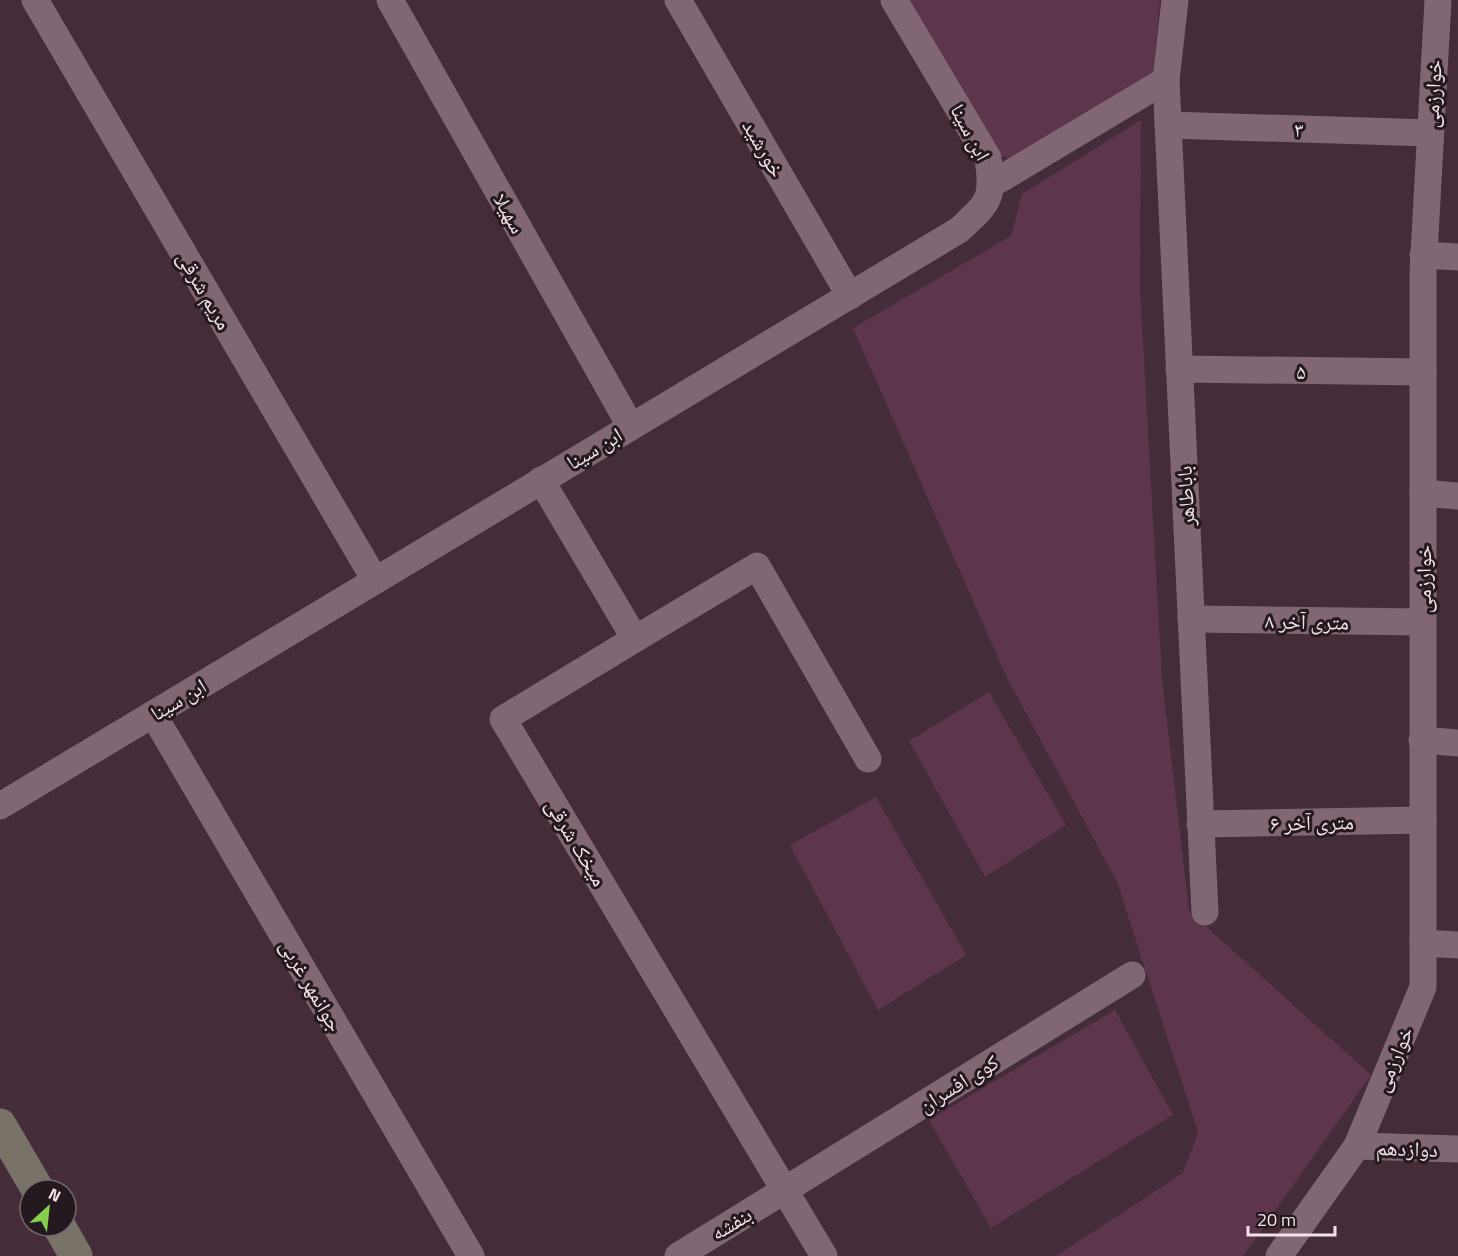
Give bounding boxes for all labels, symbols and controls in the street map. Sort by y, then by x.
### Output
street label: خوارزمی [1414,59,1450,129]
street label: ابن سینا [943,98,999,166]
street label: خورشید [734,113,794,183]
street label: ۳ [1294,113,1304,145]
street label: سهیلا [486,187,534,239]
street label: مریم شرقی [170,245,240,335]
street label: ۵ [1296,355,1306,387]
street label: ابن سینا [560,419,628,477]
street label: باباطاهر [1167,465,1203,528]
street label: خوارزمی [1407,545,1439,613]
street label: ۸ متری آخر [1265,604,1349,638]
street label: ابن سینا [144,670,212,728]
street label: میخک شرقی [538,792,616,892]
street label: ۶ متری آخر [1270,805,1354,839]
street label: جوانمهر غربی [272,932,352,1038]
street label: خوارزمی [1365,1021,1421,1097]
street label: کوی افسران [911,1046,1005,1120]
street label: دوازدهم [1375,1131,1439,1165]
north arrow [18,1178,78,1238]
text: N [44,1181,65,1208]
street label: بنفشه [704,1198,758,1248]
scale bar [1248,1199,1335,1237]
text: 20 m [1257,1206,1296,1233]

